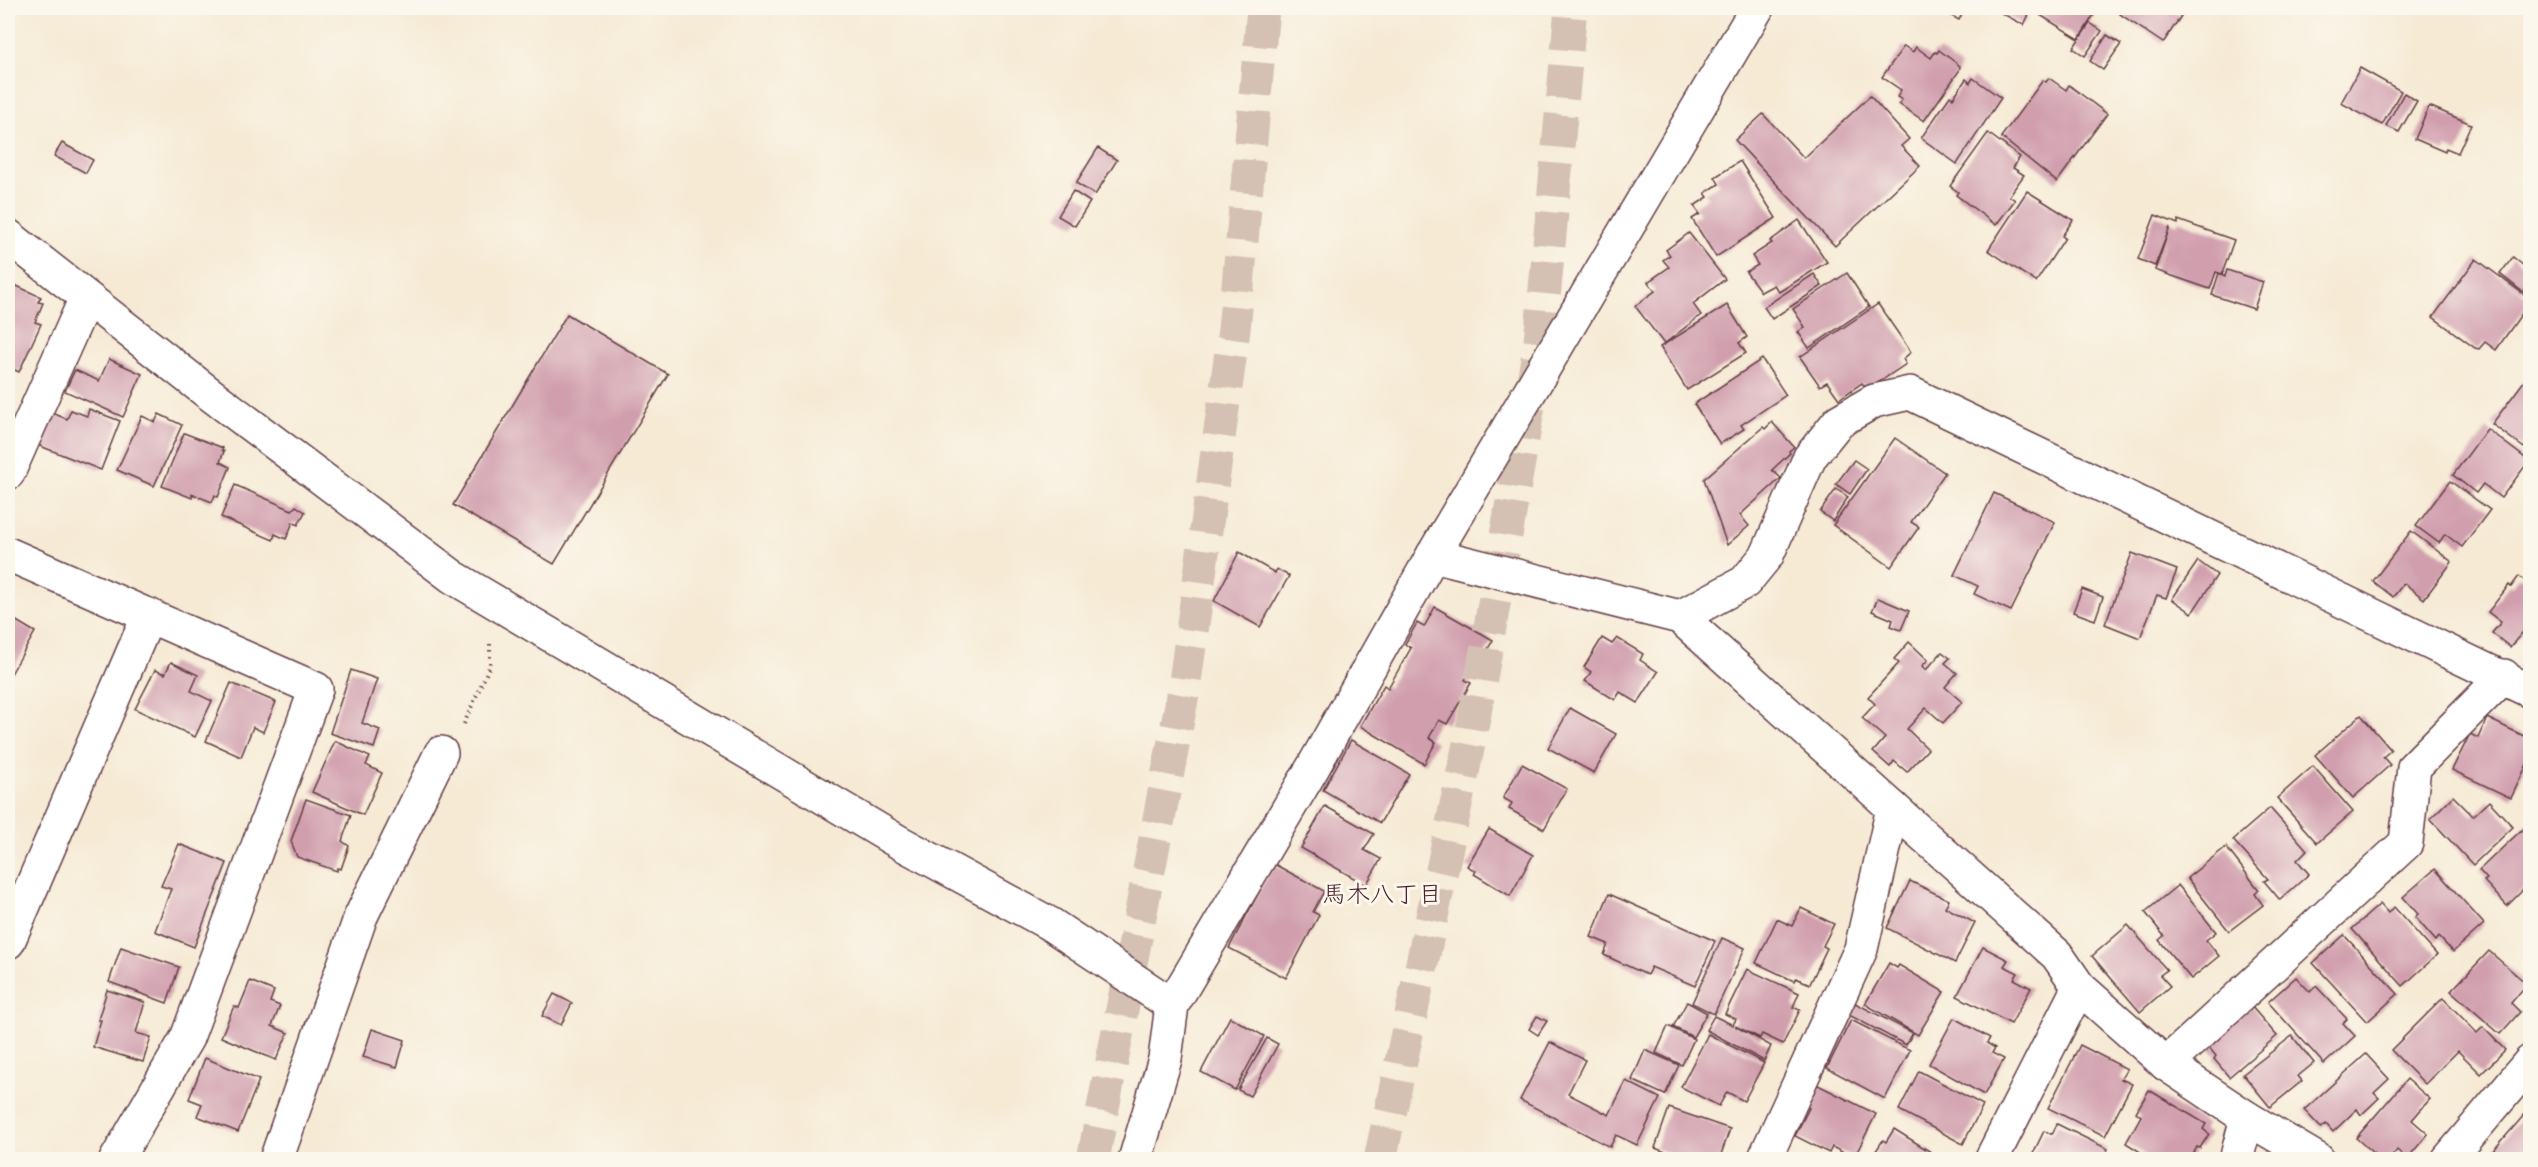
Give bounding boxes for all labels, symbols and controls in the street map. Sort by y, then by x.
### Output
district label: 馬木八丁目 [1322,882,1442,912]

